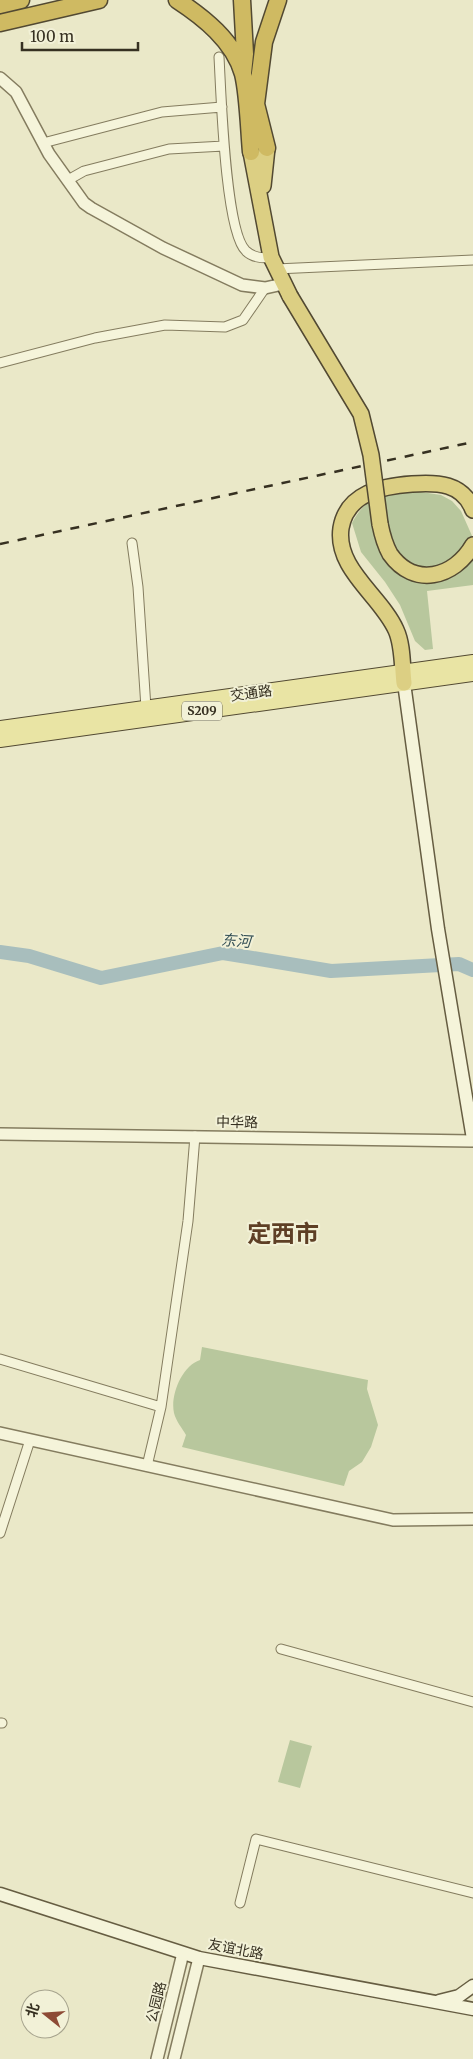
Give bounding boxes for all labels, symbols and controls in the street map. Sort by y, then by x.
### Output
scale bar [22,20,139,52]
text: 100 m [30,27,74,46]
street label: 交通路 [229,681,273,705]
road number: S209 [182,701,222,720]
water label: 东河 [220,930,255,951]
street label: 中华路 [216,1113,258,1131]
district label: 定西市 [247,1218,319,1249]
street label: 友谊北路 [207,1935,265,1963]
street label: 公园路 [142,1979,170,2025]
north arrow [20,1989,70,2039]
text: 北 [22,2001,43,2020]

